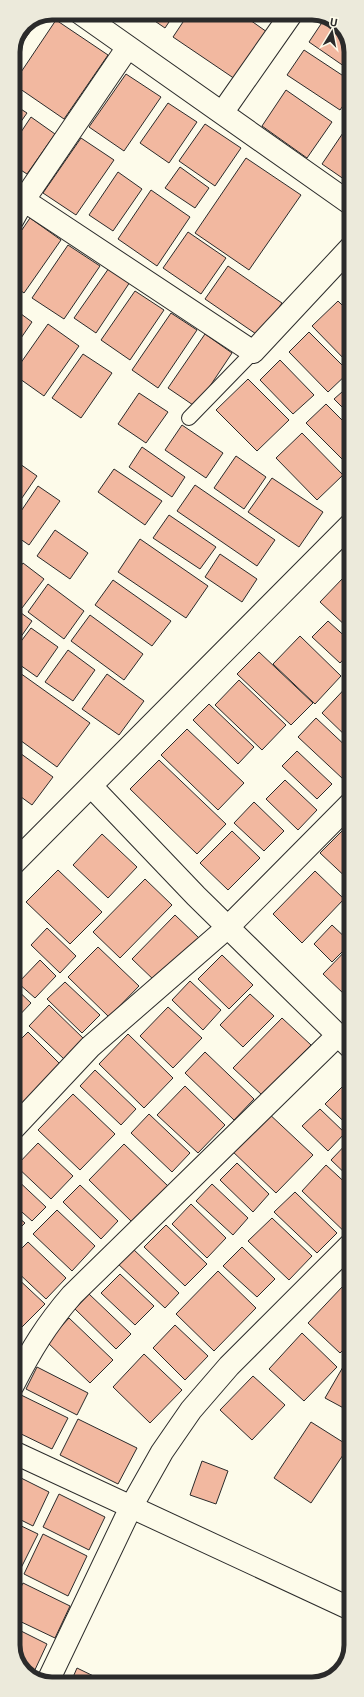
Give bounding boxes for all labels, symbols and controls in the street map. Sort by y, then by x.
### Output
north arrow [312,12,352,52]
text: U [329,16,338,30]

